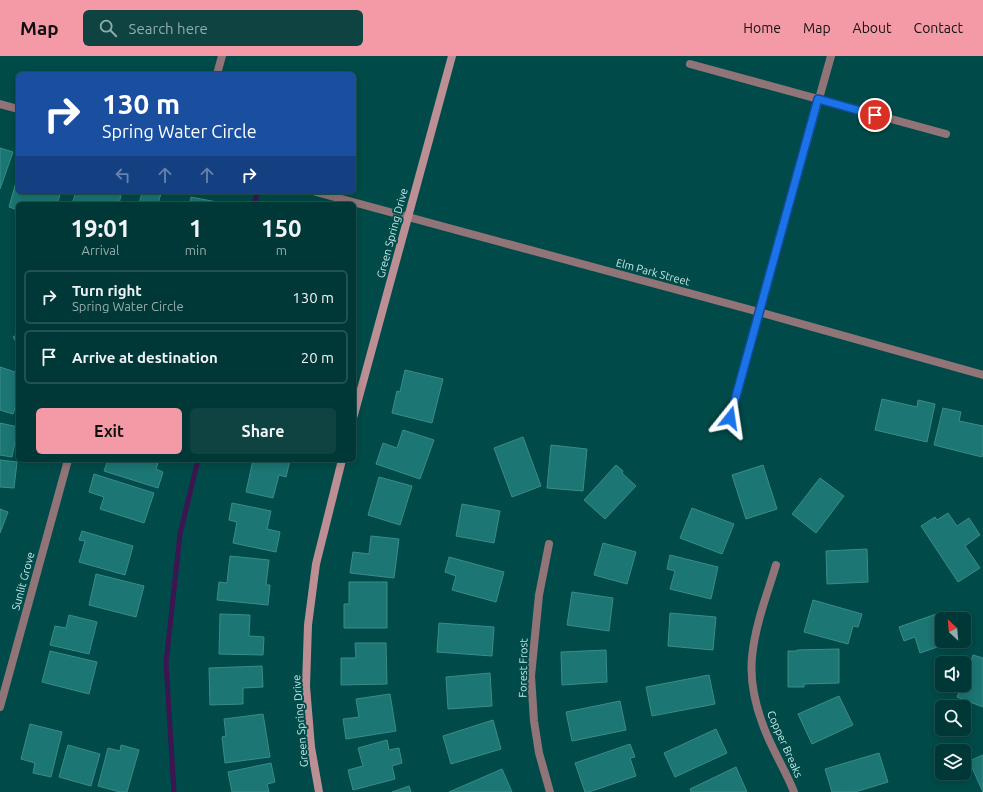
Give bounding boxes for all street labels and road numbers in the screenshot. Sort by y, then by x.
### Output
street label: Green Spring Drive [374,187,410,279]
street label: Elm Park Street [615,256,692,288]
street label: Sunlit Grove [9,550,37,612]
street label: Forest Frost [516,638,530,698]
street label: Green Spring Drive [290,674,310,768]
street label: Copper Breaks [765,709,805,780]

